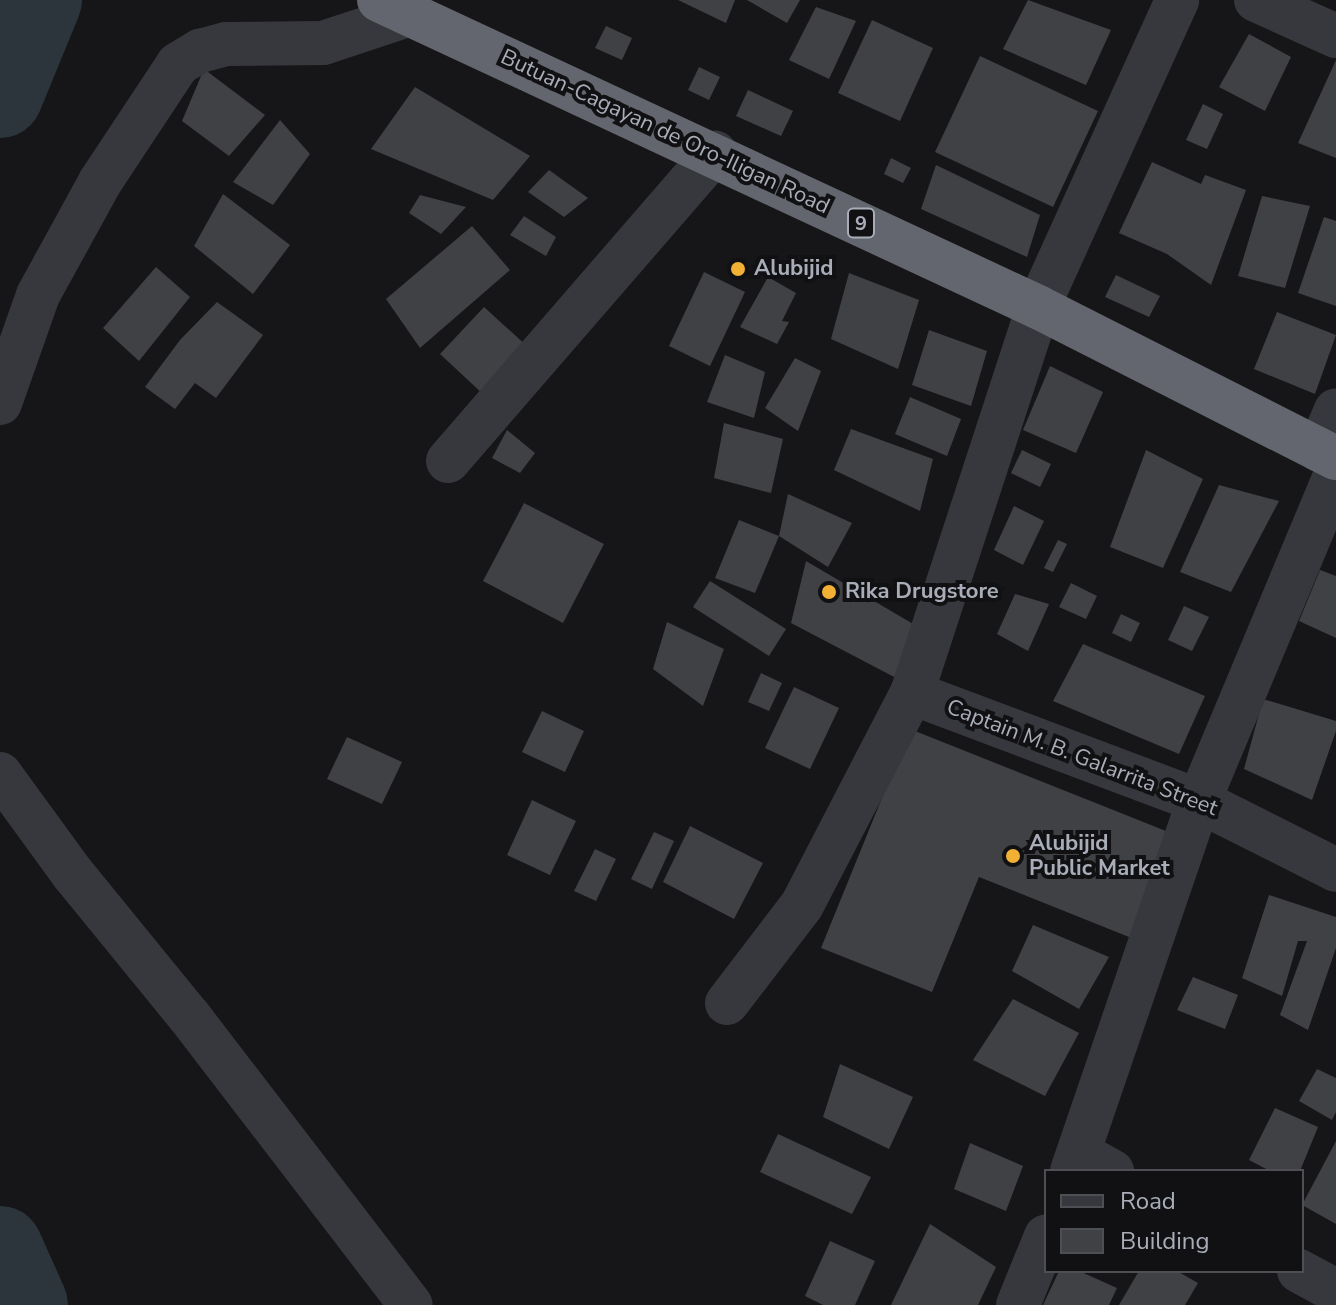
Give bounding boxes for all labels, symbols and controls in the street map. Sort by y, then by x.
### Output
street label: Butuan-Cagayan de Oro-Iligan Road [496,44,834,220]
road number: 9 [847,207,875,239]
place label: Alubijid [754,256,833,282]
marker: Alubijid [729,260,747,278]
place label: Rika Drugstore [845,579,999,605]
marker: Rika Drugstore [820,583,838,601]
street label: Captain M. B. Galarrita Street [943,694,1221,822]
place label: Alubijid Public Market [1029,830,1170,882]
marker: Alubijid Public Market [1004,847,1022,865]
legend [1044,1169,1304,1273]
text: Road [1120,1185,1176,1217]
text: Building [1120,1225,1210,1257]

